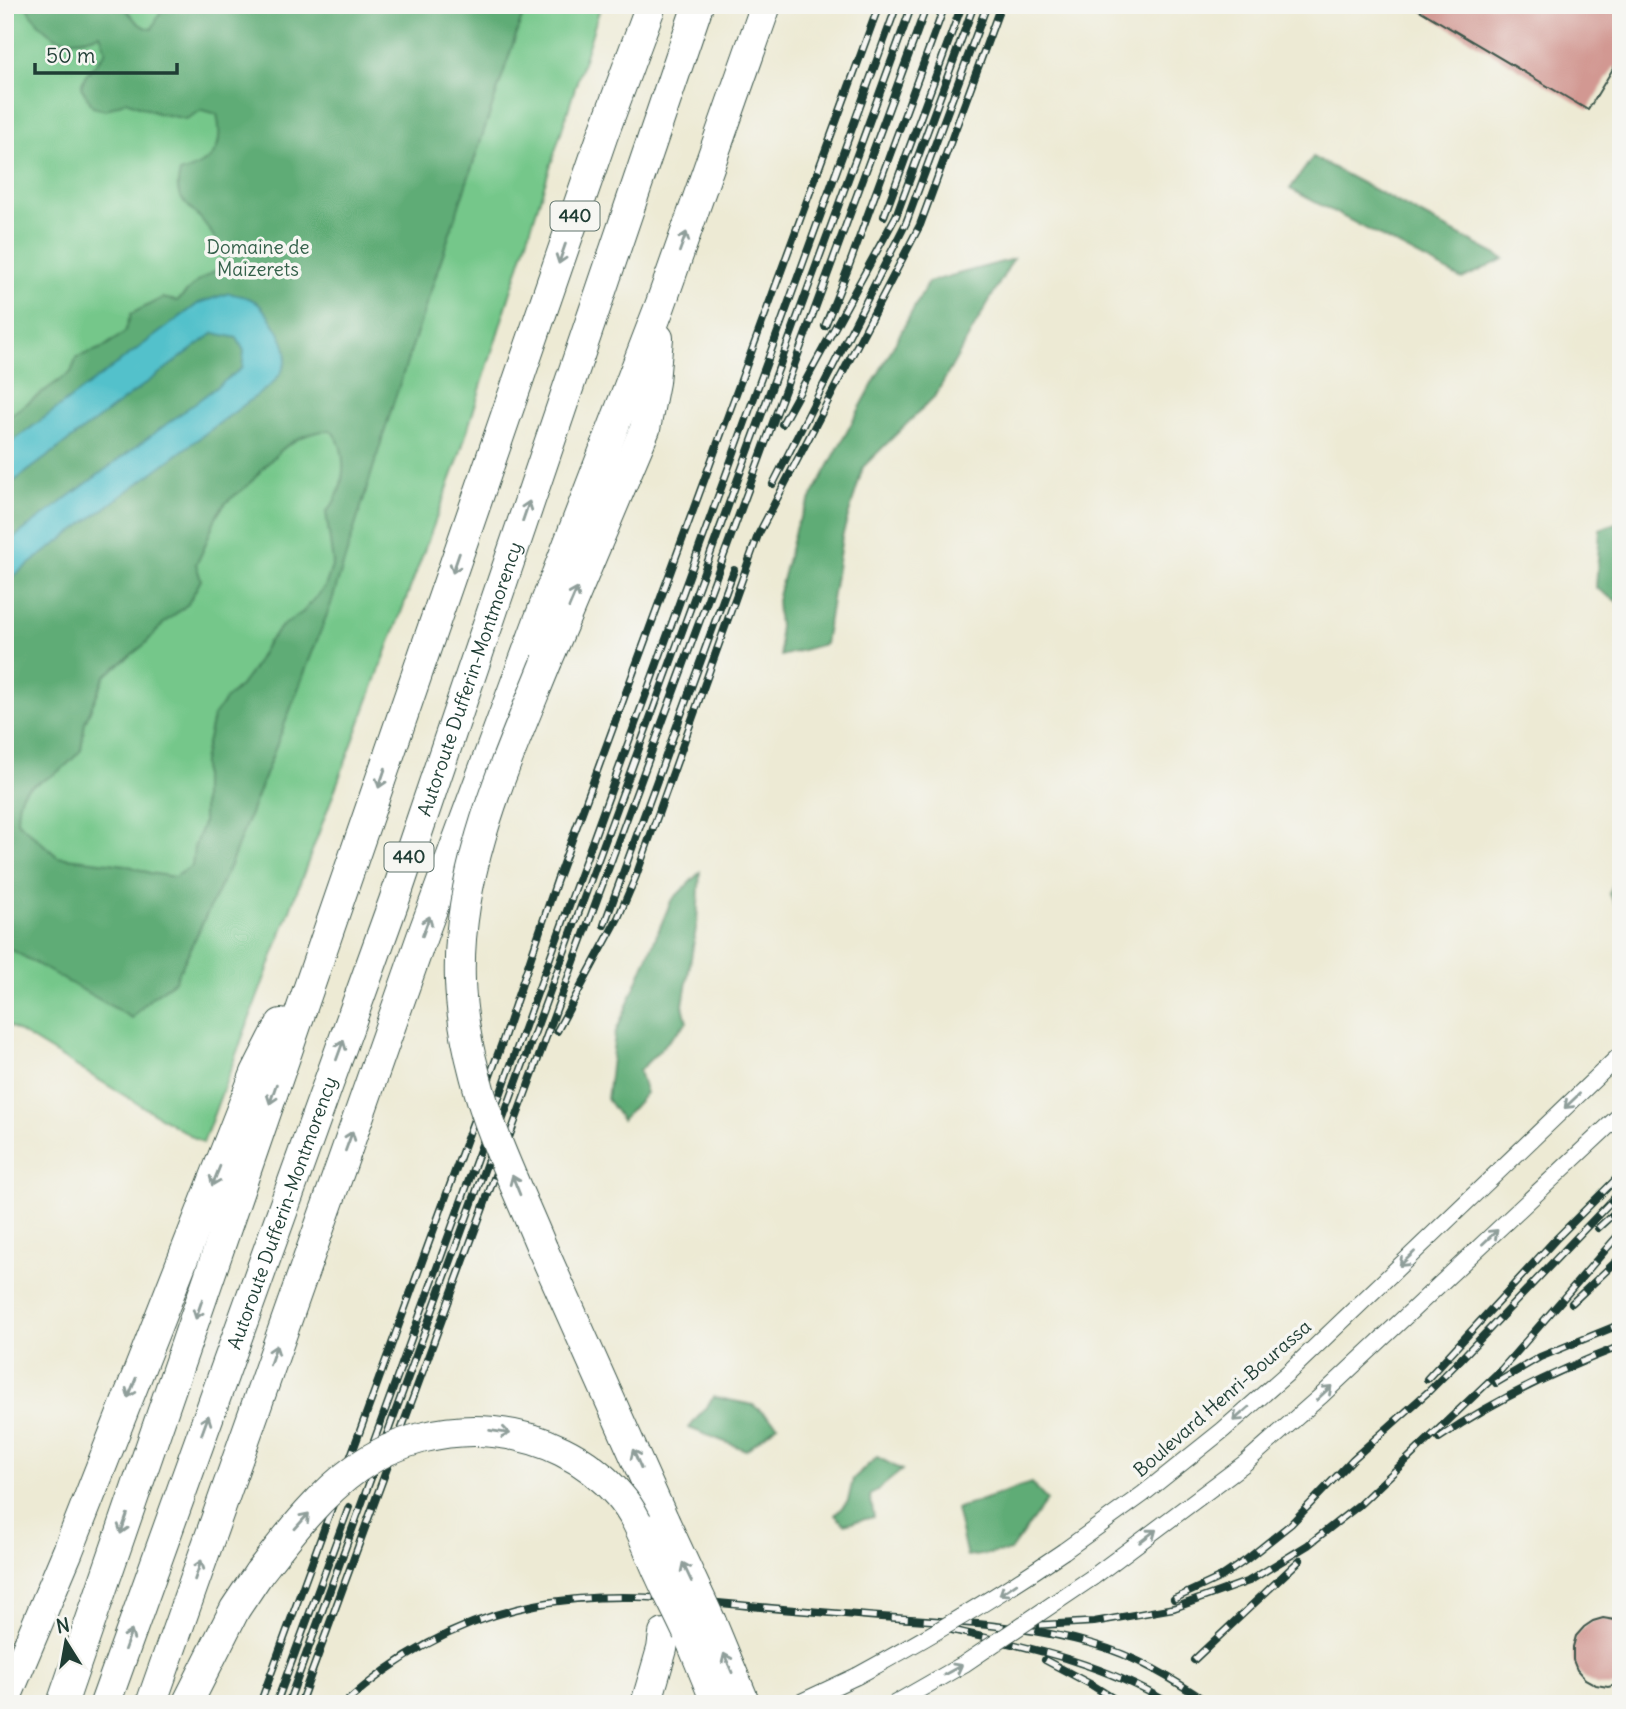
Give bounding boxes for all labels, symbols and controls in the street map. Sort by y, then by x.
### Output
scale bar [35,32,177,76]
text: 50 m [46,42,95,69]
road number: 440 [550,202,600,230]
one-way arrow [678,231,690,253]
park label: Domaine de Maizerets [207,235,310,281]
one-way arrow [555,243,568,265]
one-way arrow [521,500,533,522]
street label: Autoroute Dufferin-Montmorency [412,539,527,819]
one-way arrow [449,552,462,574]
one-way arrow [568,588,581,610]
one-way arrow [375,767,387,789]
road number: 440 [384,842,434,872]
one-way arrow [420,916,433,938]
one-way arrow [335,1040,347,1062]
street label: Autoroute Dufferin-Montmorency [222,1073,342,1352]
one-way arrow [266,1083,278,1105]
one-way arrow [1563,1093,1580,1110]
one-way arrow [344,1130,356,1152]
one-way arrow [208,1165,221,1187]
one-way arrow [509,1175,522,1197]
one-way arrow [1481,1228,1498,1245]
one-way arrow [1399,1250,1416,1267]
one-way arrow [192,1298,204,1320]
street label: Boulevard Henri-Bourassa [1128,1314,1316,1482]
one-way arrow [268,1345,280,1367]
one-way arrow [125,1377,138,1398]
one-way arrow [1315,1384,1332,1401]
one-way arrow [1232,1406,1250,1422]
one-way arrow [200,1415,212,1437]
one-way arrow [488,1426,511,1439]
one-way arrow [630,1448,643,1470]
one-way arrow [294,1512,310,1530]
one-way arrow [117,1513,129,1535]
one-way arrow [1138,1529,1157,1544]
one-way arrow [192,1559,205,1581]
one-way arrow [680,1561,693,1583]
one-way arrow [999,1582,1018,1596]
north arrow [32,1608,102,1678]
text: N [54,1612,71,1638]
one-way arrow [123,1629,135,1651]
one-way arrow [721,1653,734,1674]
one-way arrow [943,1663,963,1677]

